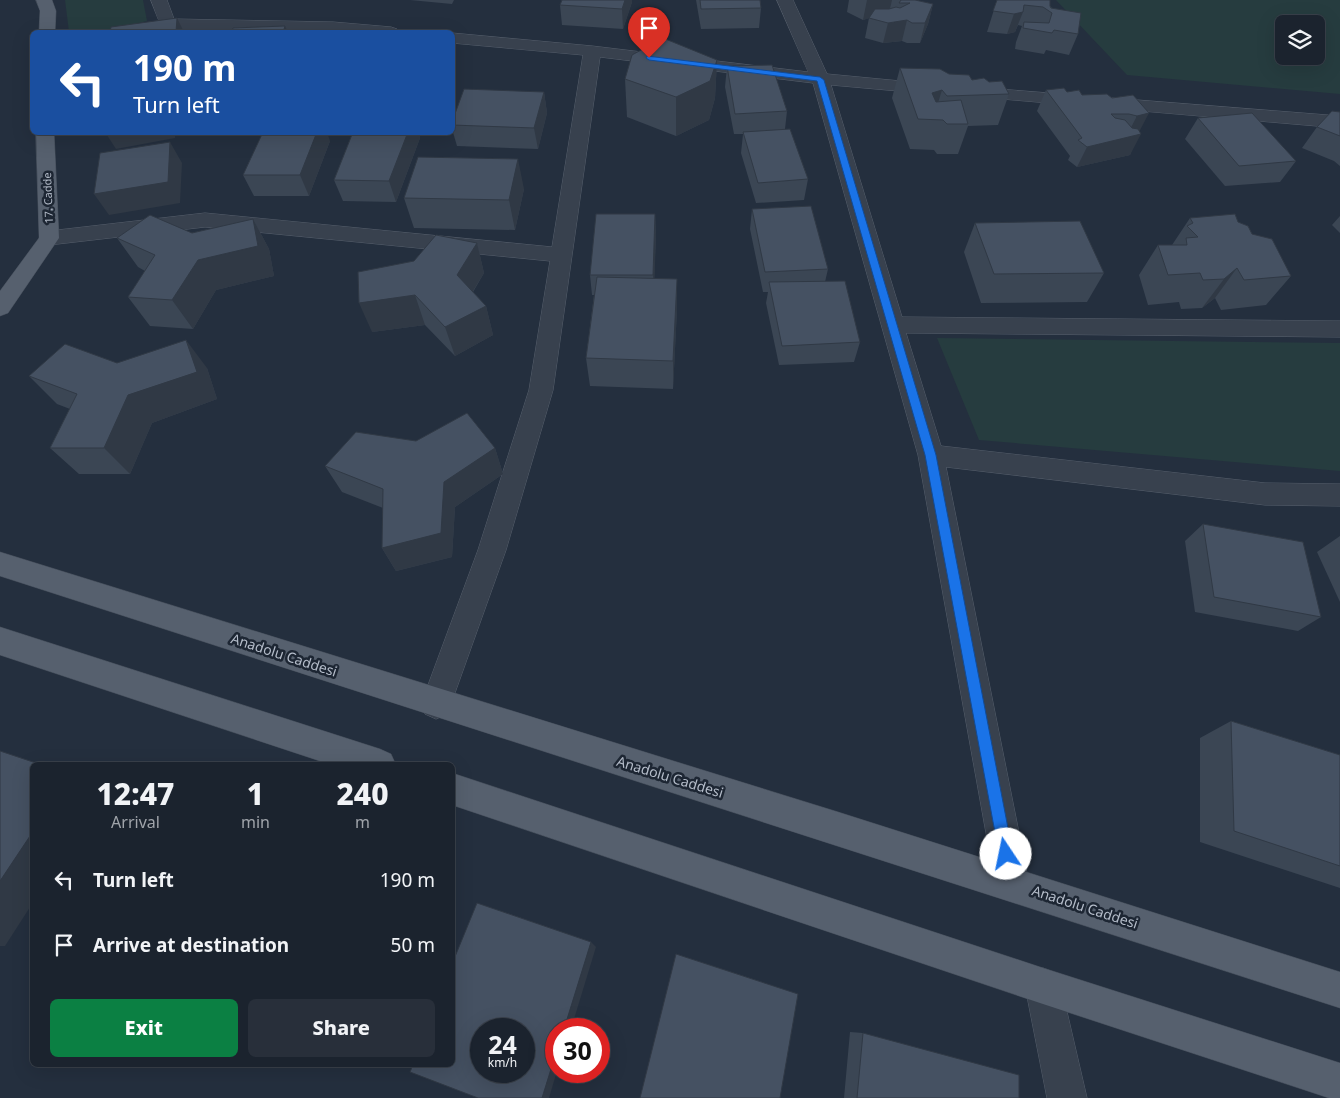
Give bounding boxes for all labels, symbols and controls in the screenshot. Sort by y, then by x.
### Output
pin [628,7,670,58]
icon: arrive [635,14,663,42]
map controls [1275,15,1325,65]
button: layers [1275,15,1325,65]
text: 190 m [133,44,236,91]
icon: left [50,50,115,115]
text: Turn left [133,89,220,119]
street label: 17. Cadde [39,172,56,224]
street label: Anadolu Caddesi [229,628,340,681]
street label: Anadolu Caddesi [614,751,726,802]
text: 12:47 [97,773,174,814]
text: 1 [247,773,264,814]
text: 240 [336,773,388,814]
text: Arrival [111,811,160,833]
text: min [241,811,270,833]
text: m [355,811,370,833]
position arrow [979,827,1031,879]
icon: left [50,866,78,894]
text: Turn left [93,867,174,893]
text: 190 m [380,867,435,893]
street label: Anadolu Caddesi [1030,880,1141,933]
icon: arrive [50,931,78,959]
text: Arrive at destination [93,932,289,958]
text: 50 m [391,932,435,958]
button: Exit [50,999,238,1057]
button: Share [248,999,435,1057]
speed limit sign: 30 [545,1018,610,1083]
text: 24 [488,1027,517,1061]
text: km/h [488,1054,517,1071]

